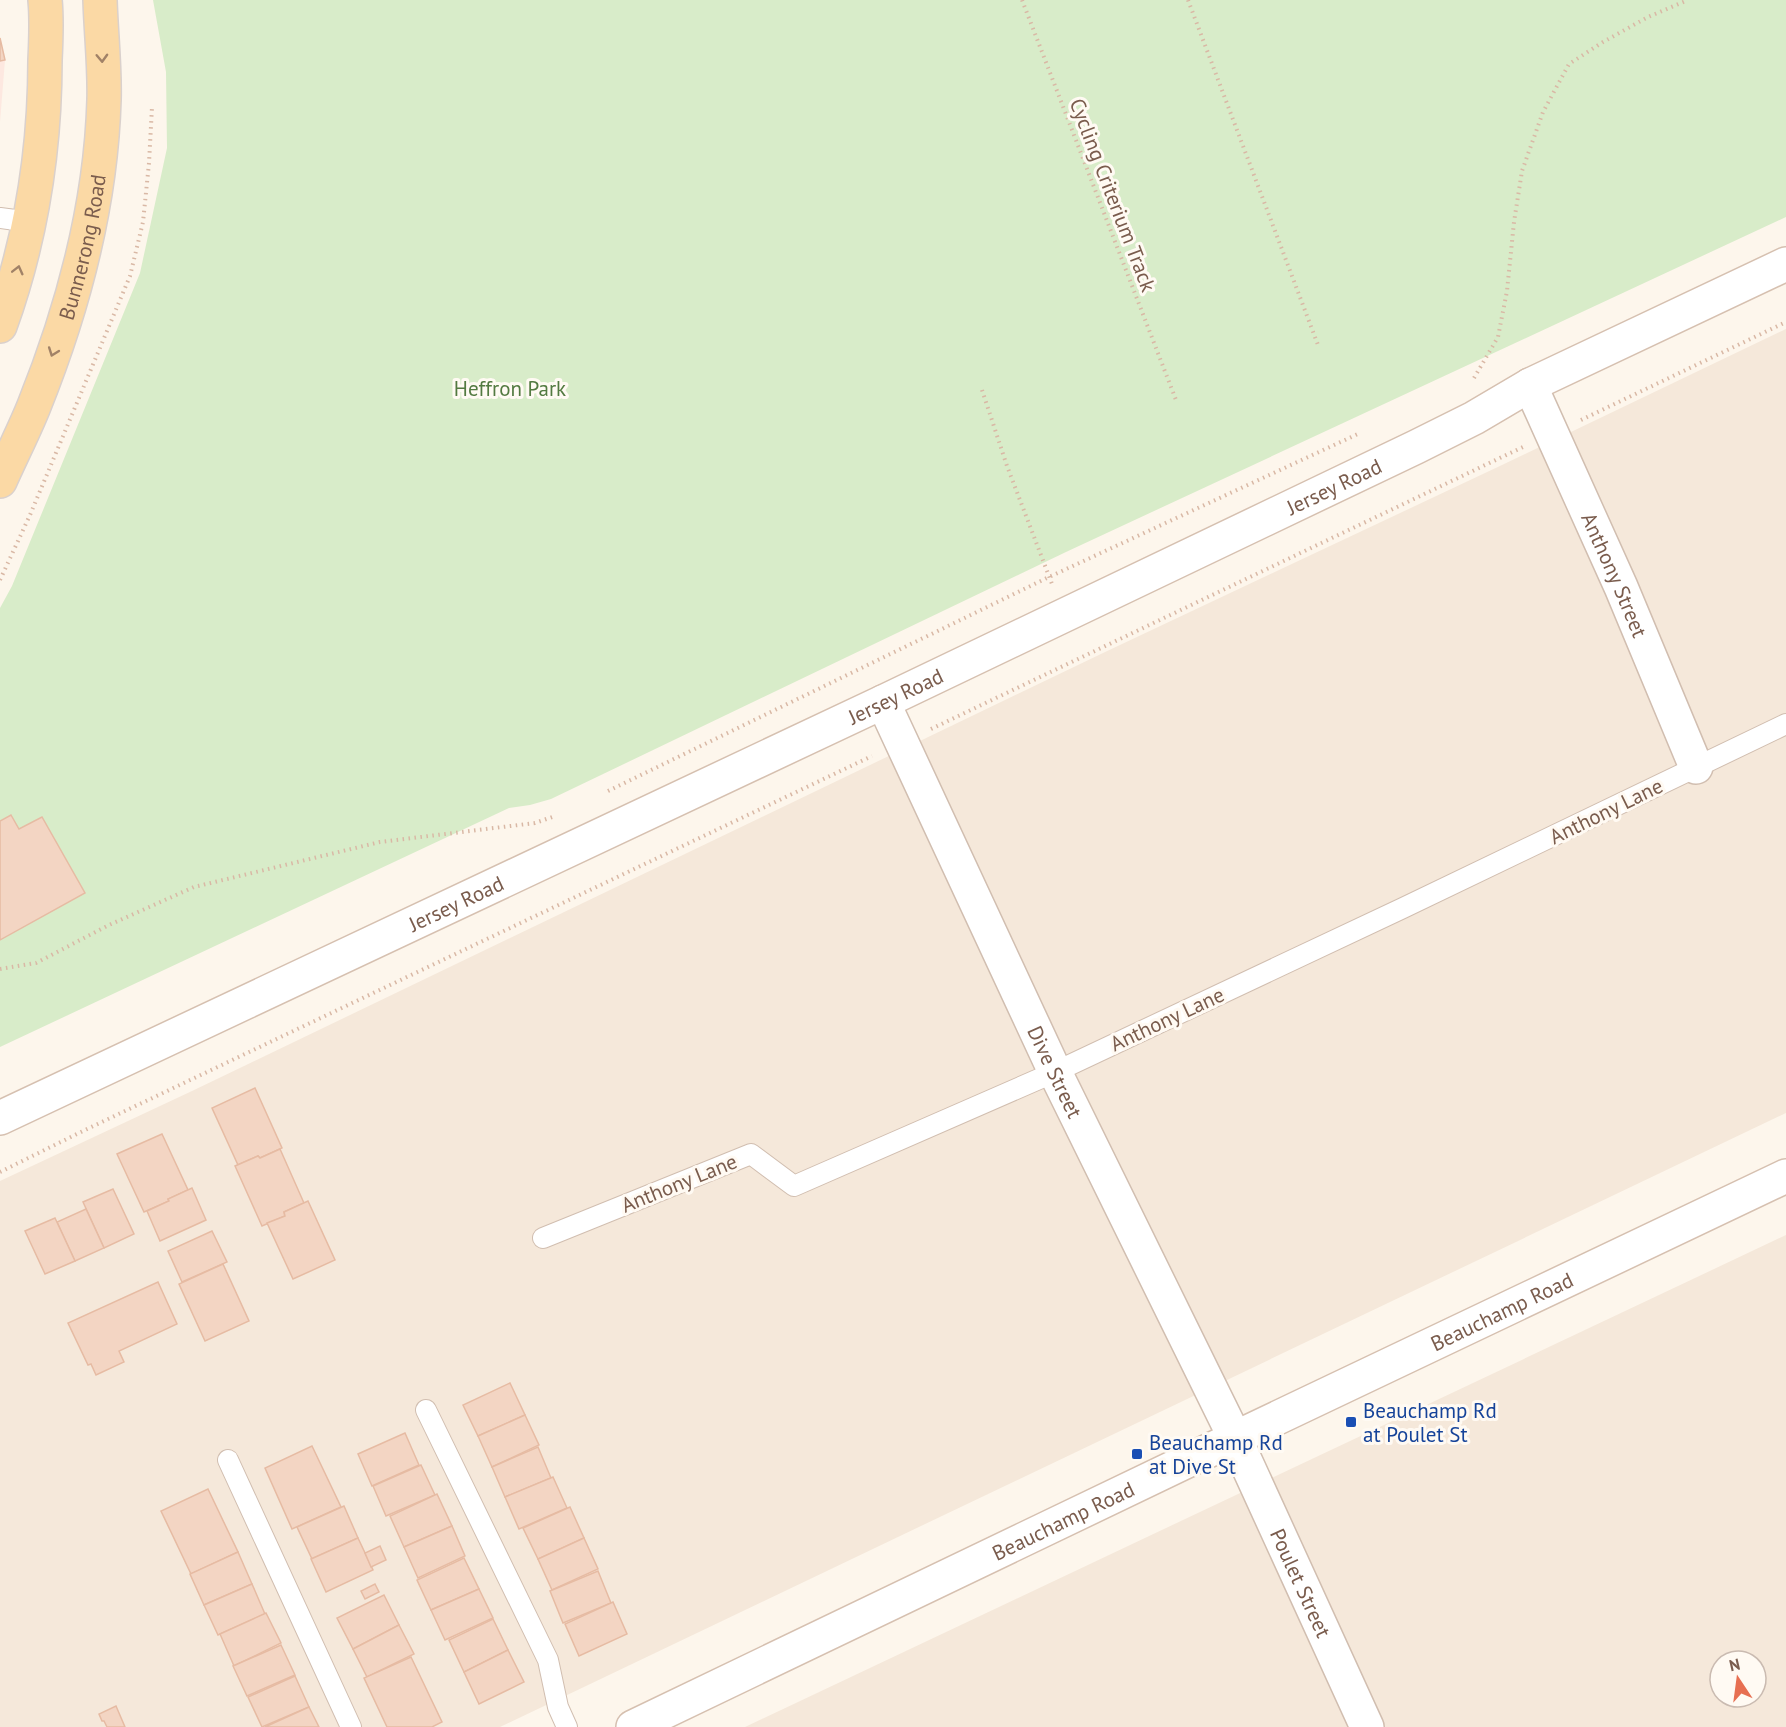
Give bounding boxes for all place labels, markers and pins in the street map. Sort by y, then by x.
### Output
place label: Beauchamp Rd at Poulet St [1363,1397,1497,1448]
marker: Beauchamp Rd at Poulet St [1344,1415,1358,1429]
place label: Beauchamp Rd at Dive St [1149,1429,1283,1480]
marker: Beauchamp Rd at Dive St [1130,1447,1144,1461]

